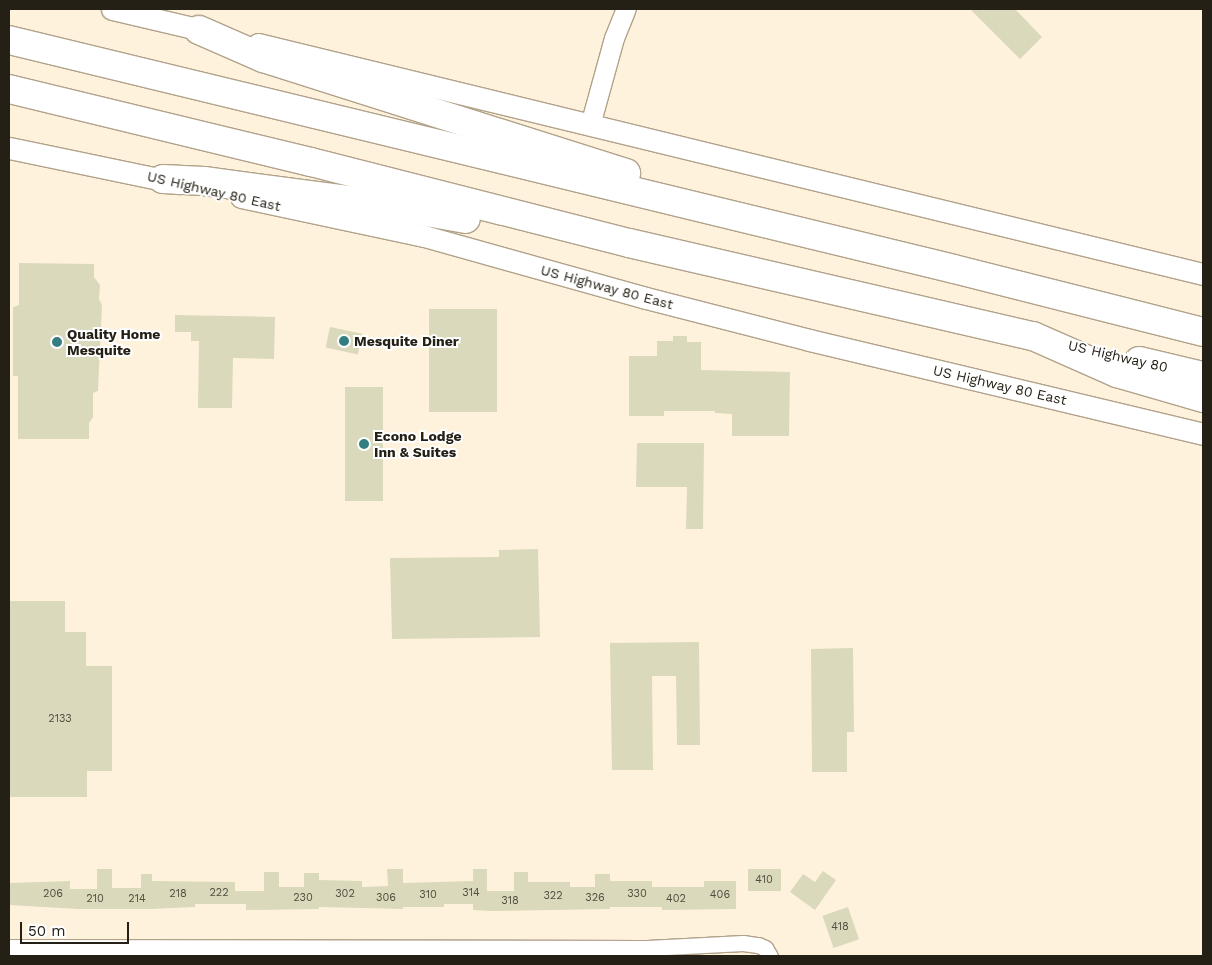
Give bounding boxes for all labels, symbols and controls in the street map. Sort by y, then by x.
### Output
street label: US Highway 80 East [145,167,283,215]
street label: US Highway 80 East [539,261,675,313]
place label: Quality Home Mesquite [67,326,161,358]
place label: Mesquite Diner [354,333,459,349]
marker: Mesquite Diner [338,335,350,347]
marker: Quality Home Mesquite [51,336,63,348]
street label: US Highway 80 [1066,336,1170,376]
street label: US Highway 80 East [931,361,1069,409]
place label: Econo Lodge Inn & Suites [374,428,462,461]
marker: Econo Lodge Inn & Suites [358,438,370,450]
house number: 2133 [48,712,72,726]
house number: 410 [755,873,773,887]
house number: 222 [209,886,229,900]
house number: 314 [462,886,480,900]
house number: 206 [43,887,63,901]
house number: 218 [169,887,187,901]
house number: 302 [335,887,355,901]
house number: 330 [627,887,647,901]
house number: 310 [419,888,437,902]
house number: 406 [710,888,730,902]
house number: 322 [543,889,563,903]
house number: 230 [293,891,313,905]
house number: 306 [376,891,396,905]
house number: 326 [585,891,605,905]
house number: 210 [86,892,104,906]
house number: 214 [128,892,146,906]
house number: 402 [666,892,686,906]
house number: 318 [501,894,519,908]
scale bar [22,912,131,944]
house number: 418 [831,920,849,934]
text: 50 m [28,922,65,940]

